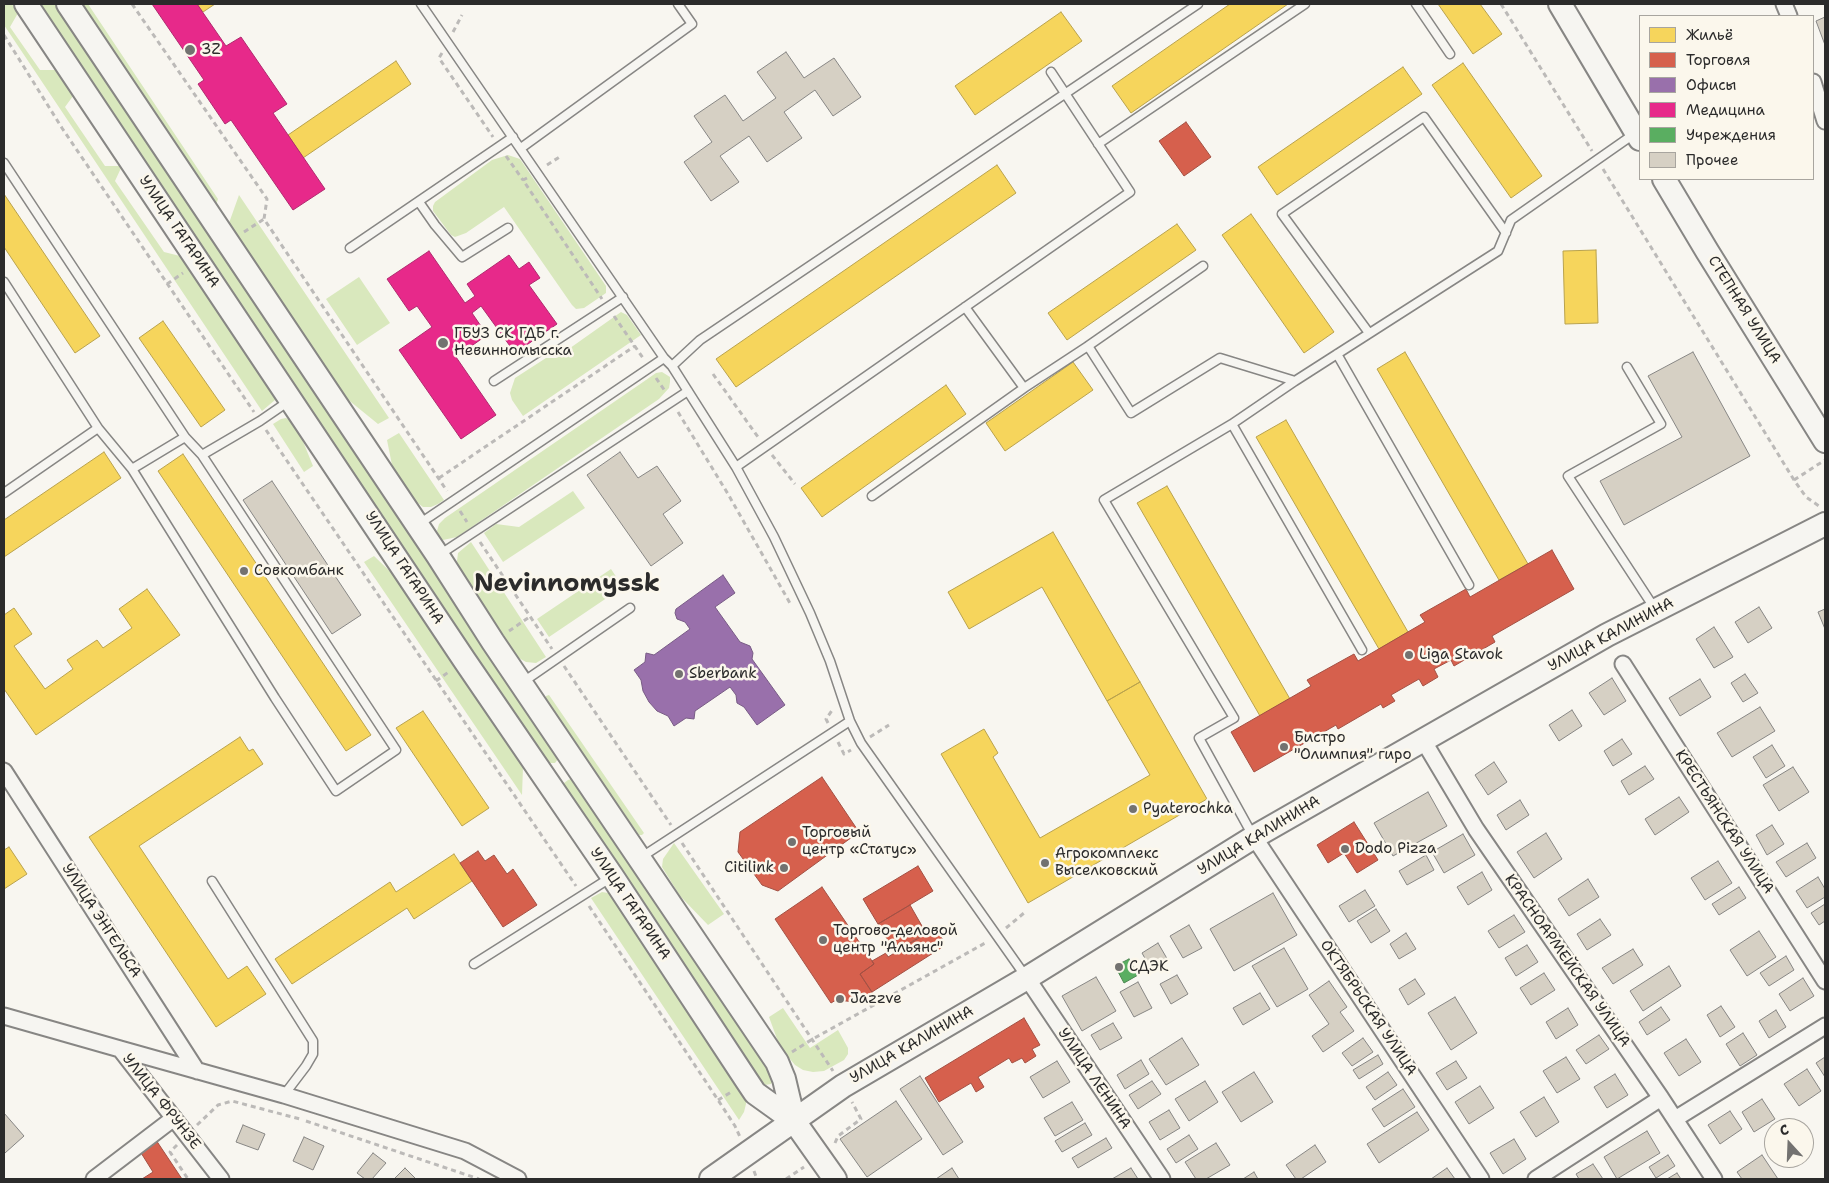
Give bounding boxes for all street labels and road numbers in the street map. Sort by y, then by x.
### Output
street label: УЛИЦА ГАГАРИНА [135,173,223,291]
street label: СТЕПНАЯ УЛИЦА [1704,253,1784,367]
street label: УЛИЦА ГАГАРИНА [361,508,447,628]
street label: УЛИЦА КАЛИНИНА [1545,594,1677,676]
street label: КРЕСТЬЯНСКАЯ УЛИЦА [1671,747,1777,897]
street label: УЛИЦА КАЛИНИНА [1194,792,1324,880]
street label: УЛИЦА ГАГАРИНА [586,845,674,963]
street label: УЛИЦА ЭНГЕЛЬСА [57,861,145,981]
street label: КРАСНОАРМЕЙСКАЯ УЛИЦА [1500,871,1634,1051]
street label: ОКТЯБРЬСКАЯ УЛИЦА [1316,937,1420,1079]
street label: УЛИЦА КАЛИНИНА [847,1002,977,1088]
street label: УЛИЦА ЛЕНИНА [1054,1025,1134,1133]
street label: УЛИЦА ФРУНЗЕ [118,1051,204,1153]

